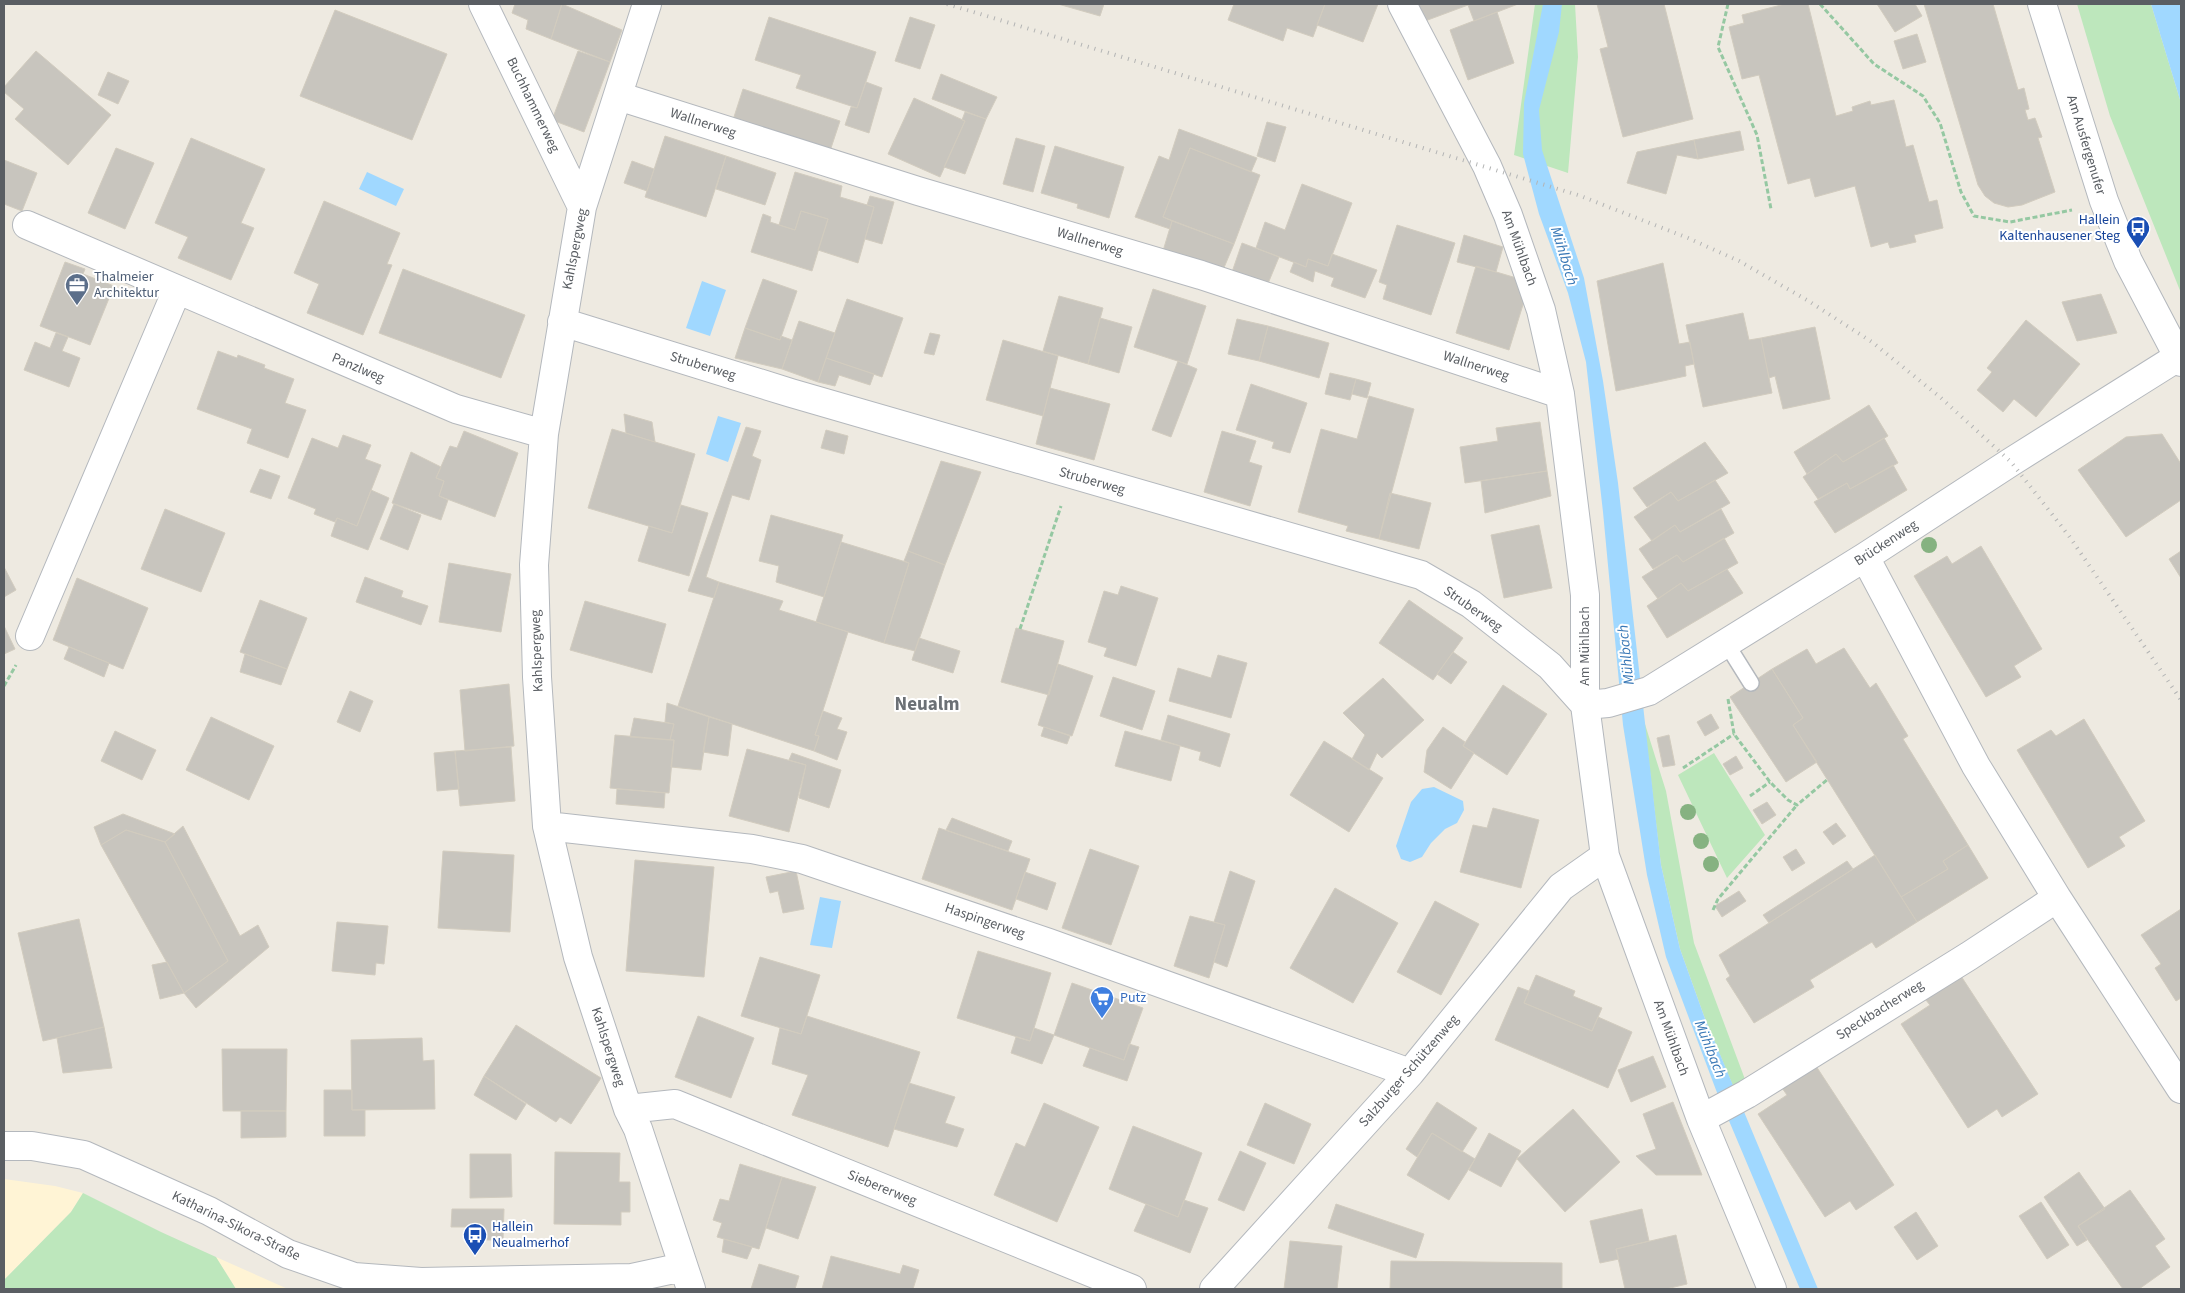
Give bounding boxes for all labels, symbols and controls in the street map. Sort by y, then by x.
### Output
street label: Buchhammerweg [501,54,565,156]
street label: Am Ausfergenufer [2061,93,2111,198]
street label: Wallnerweg [667,103,739,143]
street label: Kahlspergweg [557,207,593,291]
street label: Am Mühlbach [1496,207,1542,289]
place label: Hallein Kaltenhausener Steg [1999,210,2120,246]
bus stop icon: Hallein Kaltenhausener Steg [2125,215,2151,249]
street label: Wallnerweg [1054,222,1126,262]
water label: Mühlbach [1545,224,1583,288]
place label: Thalmeier Architektur [94,267,159,303]
office icon: Thalmeier Architektur [64,272,90,306]
street label: Struberweg [668,346,738,386]
street label: Wallnerweg [1440,346,1512,386]
street label: Panzlweg [329,348,387,388]
street label: Struberweg [1057,462,1127,500]
street label: Brückenweg [1850,515,1922,571]
street label: Struberweg [1439,581,1507,637]
street label: Am Mühlbach [1575,606,1595,686]
street label: Kahlspergweg [526,609,548,693]
water label: Mühlbach [1612,624,1640,686]
district label: Neualm [895,691,960,718]
street label: Haspingerweg [942,898,1028,944]
street label: Speckbacherweg [1832,975,1928,1045]
supermarket icon: Putz [1089,985,1115,1019]
place label: Putz [1120,988,1146,1008]
street label: Am Mühlbach [1648,997,1694,1079]
street label: Kahlspergweg [586,1005,630,1089]
street label: Salzburger Schützenweg [1354,1010,1464,1132]
water label: Mühlbach [1689,1017,1731,1081]
street label: Siebererweg [844,1165,920,1211]
street label: Katharina-Sikora-Straße [168,1186,304,1266]
place label: Hallein Neualmerhof [492,1217,570,1253]
bus stop icon: Hallein Neualmerhof [462,1222,488,1256]

